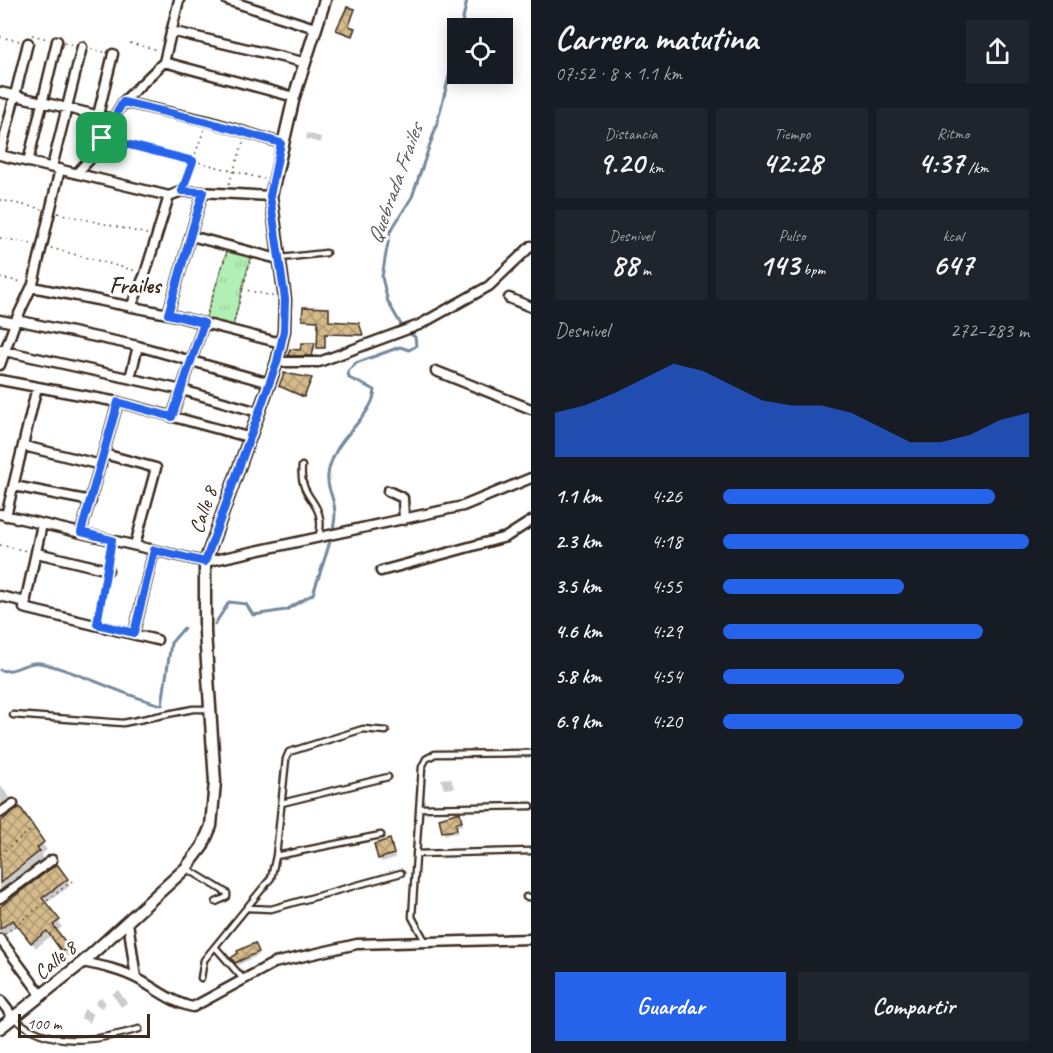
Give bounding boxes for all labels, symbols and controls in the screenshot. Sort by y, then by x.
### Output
text: Carrera matutina [555,17,758,59]
map controls [447,18,513,84]
button: locate [447,18,513,84]
button: share [966,20,1029,83]
text: 07:52 · 8 × 1.1 km [555,61,682,86]
pin [76,112,127,163]
water label: Quebrada Frailes [360,117,431,248]
icon: arrive [85,121,118,154]
text: Distancia [605,124,657,144]
text: Tiempo [774,124,810,144]
text: Ritmo [937,124,969,144]
text: 9.20 [598,144,644,182]
text: 42:28 [762,144,822,182]
text: 4:37 [917,144,964,182]
text: km [644,158,664,178]
text: /km [964,158,989,178]
text: Desnivel [609,226,653,246]
text: Pulso [779,226,805,246]
text: kcal [942,226,964,246]
text: 88 [611,246,638,284]
text: 143 [759,246,799,284]
text: 647 [932,246,974,284]
text: m [638,260,651,280]
text: bpm [799,260,825,280]
district label: Frailes [110,272,163,300]
text: Desnivel [555,318,609,343]
text: 272–283 m [950,318,1029,343]
street label: Calle 8 [183,481,224,537]
text: 1.1 km [555,484,602,509]
text: 4:26 [651,484,682,509]
text: 2.3 km [555,529,602,554]
text: 4:18 [651,529,682,554]
text: 3.5 km [555,574,601,599]
text: 4:55 [651,574,682,599]
text: 4.6 km [555,619,602,644]
text: 4:29 [651,619,682,644]
text: 5.8 km [555,664,601,689]
text: 4:54 [651,664,682,689]
text: 6.9 km [555,709,602,734]
text: 4:20 [651,709,682,734]
street label: Calle 8 [28,933,84,985]
button: Guardar [555,972,786,1041]
button: Compartir [798,972,1029,1041]
scale bar [18,1011,150,1038]
text: 100 m [27,1014,61,1034]

